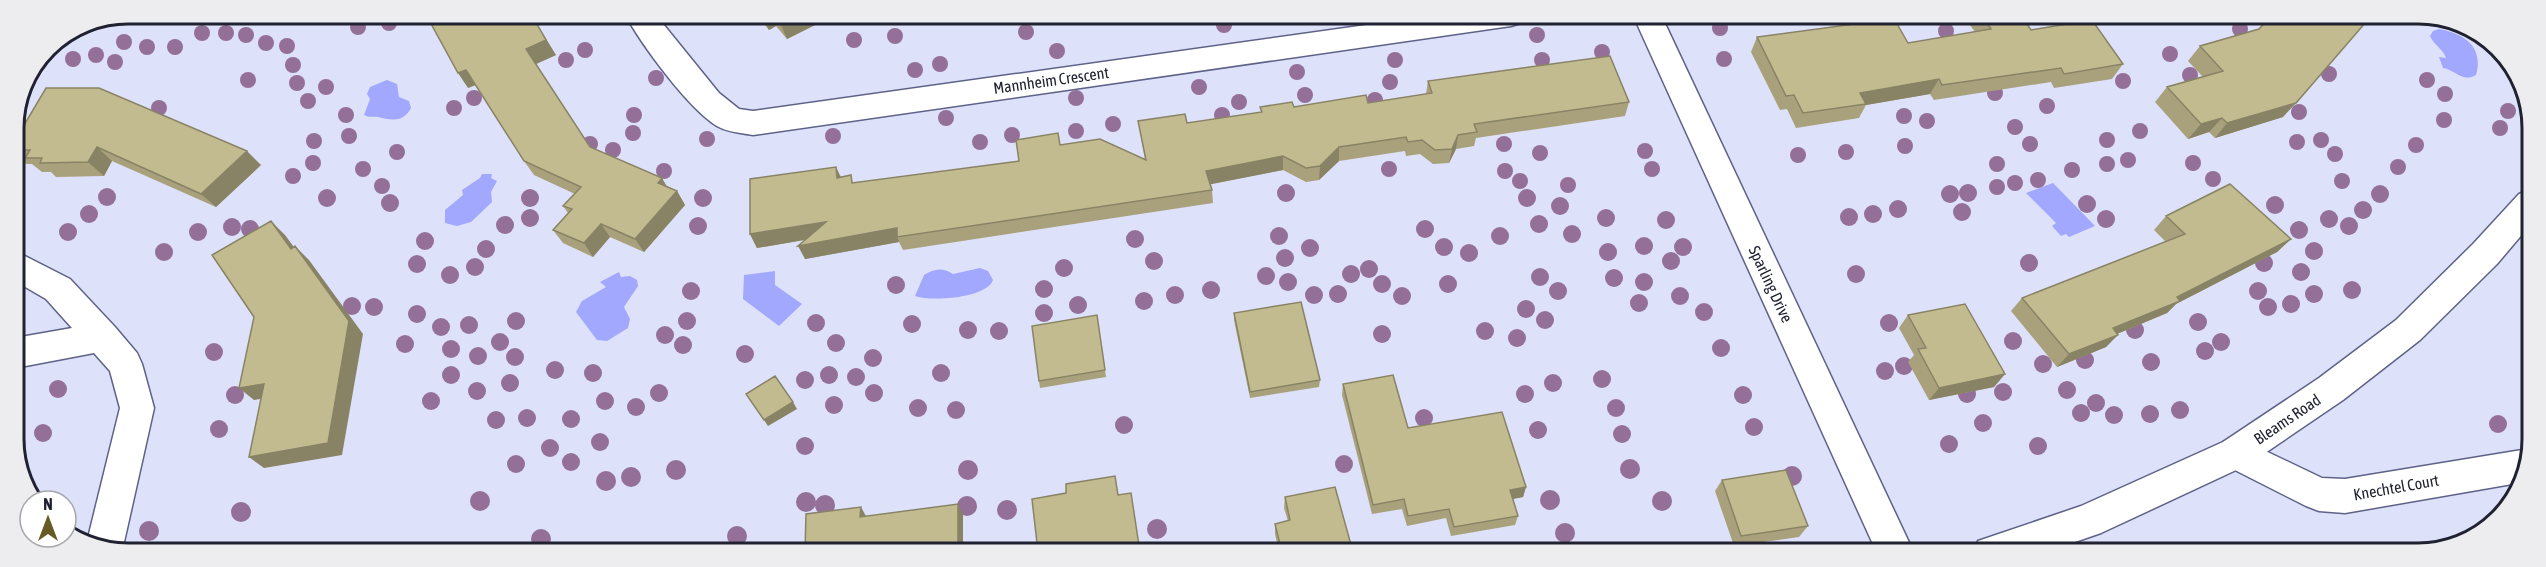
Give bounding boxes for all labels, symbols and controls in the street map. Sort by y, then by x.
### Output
street label: Mannheim Crescent [992,63,1110,97]
street label: Sparling Drive [1745,243,1797,326]
street label: Bleams Road [2250,390,2324,448]
street label: Knechtel Court [2352,471,2440,503]
north arrow [18,489,78,549]
text: N [43,495,53,513]

